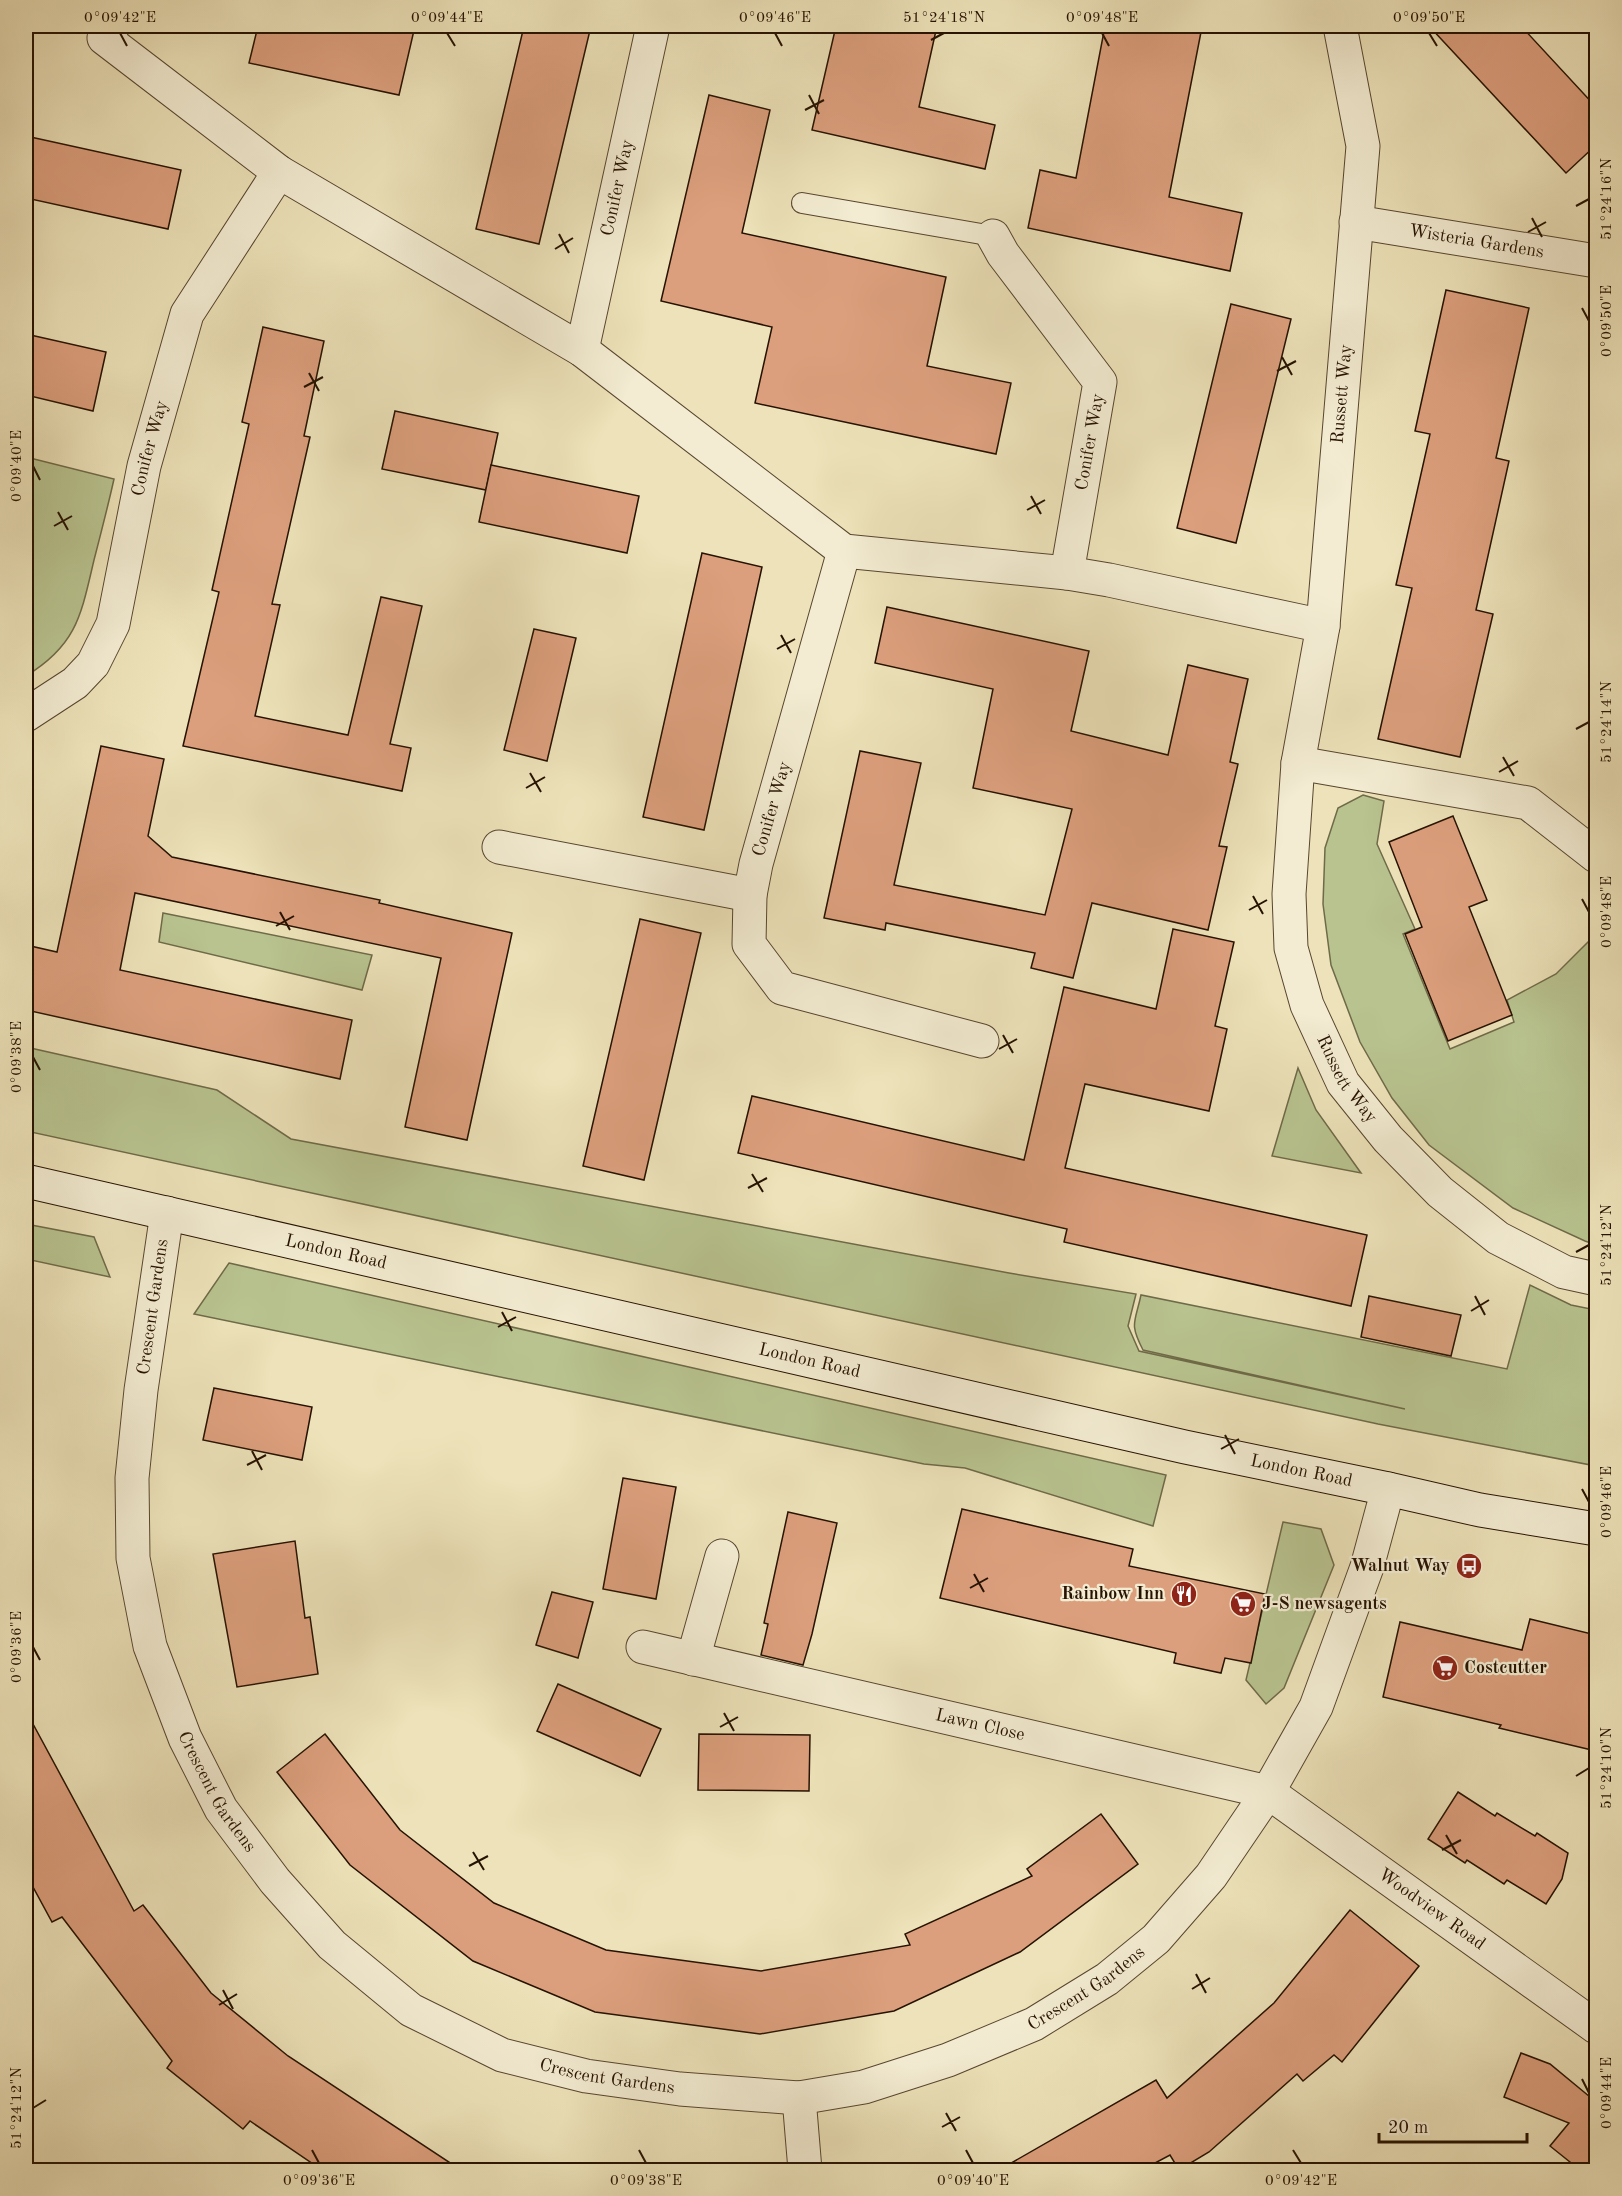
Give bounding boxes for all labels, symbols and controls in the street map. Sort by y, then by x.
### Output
text: 0°09'42"E [84,11,156,26]
text: 0°09'44"E [411,11,483,26]
text: 0°09'46"E [739,11,811,26]
text: 51°24'18"N [903,11,985,26]
text: 0°09'48"E [1066,11,1138,26]
text: 0°09'50"E [1393,11,1465,26]
street label: Conifer Way [598,137,637,238]
text: 51°24'16"N [1600,158,1615,240]
street label: Wisteria Gardens [1408,222,1545,261]
text: 0°09'50"E [1600,285,1615,357]
street label: Russett Way [1329,343,1355,445]
street label: Conifer Way [1073,392,1107,492]
street label: Conifer Way [129,398,171,498]
text: 0°09'40"E [10,430,25,502]
text: 51°24'14"N [1600,681,1615,763]
street label: Conifer Way [750,759,794,859]
text: 0°09'48"E [1600,876,1615,948]
text: 0°09'38"E [10,1021,25,1093]
street label: Russett Way [1313,1032,1381,1127]
text: 51°24'12"N [1600,1204,1615,1286]
street label: London Road [283,1232,389,1273]
street label: Crescent Gardens [135,1238,171,1376]
street label: London Road [757,1340,862,1381]
street label: London Road [1249,1452,1354,1490]
text: 0°09'46"E [1600,1466,1615,1538]
bus stop icon: Walnut Way [1454,1551,1484,1581]
place label: Walnut Way [1350,1557,1450,1575]
restaurant icon: Rainbow Inn [1169,1579,1199,1609]
place label: Rainbow Inn [1061,1585,1164,1603]
supermarket icon: J-S newsagents [1228,1589,1258,1619]
place label: J-S newsagents [1262,1595,1387,1613]
text: 0°09'36"E [10,1611,25,1683]
supermarket icon: Costcutter [1430,1653,1460,1683]
place label: Costcutter [1464,1659,1547,1677]
street label: Lawn Close [934,1706,1027,1744]
text: 51°24'10"N [1600,1727,1615,1809]
street label: Crescent Gardens [174,1729,259,1856]
street label: Woodview Road [1375,1865,1488,1953]
street label: Crescent Gardens [1025,1943,1149,2034]
street label: Crescent Gardens [537,2056,676,2097]
text: 0°09'44"E [1600,2057,1615,2129]
text: 51°24'12"N [10,2067,25,2149]
scale bar [1379,2106,1528,2144]
text: 20 m [1388,2119,1428,2137]
text: 0°09'36"E [283,2174,355,2189]
text: 0°09'38"E [610,2174,682,2189]
text: 0°09'40"E [937,2174,1009,2189]
text: 0°09'42"E [1265,2174,1337,2189]

